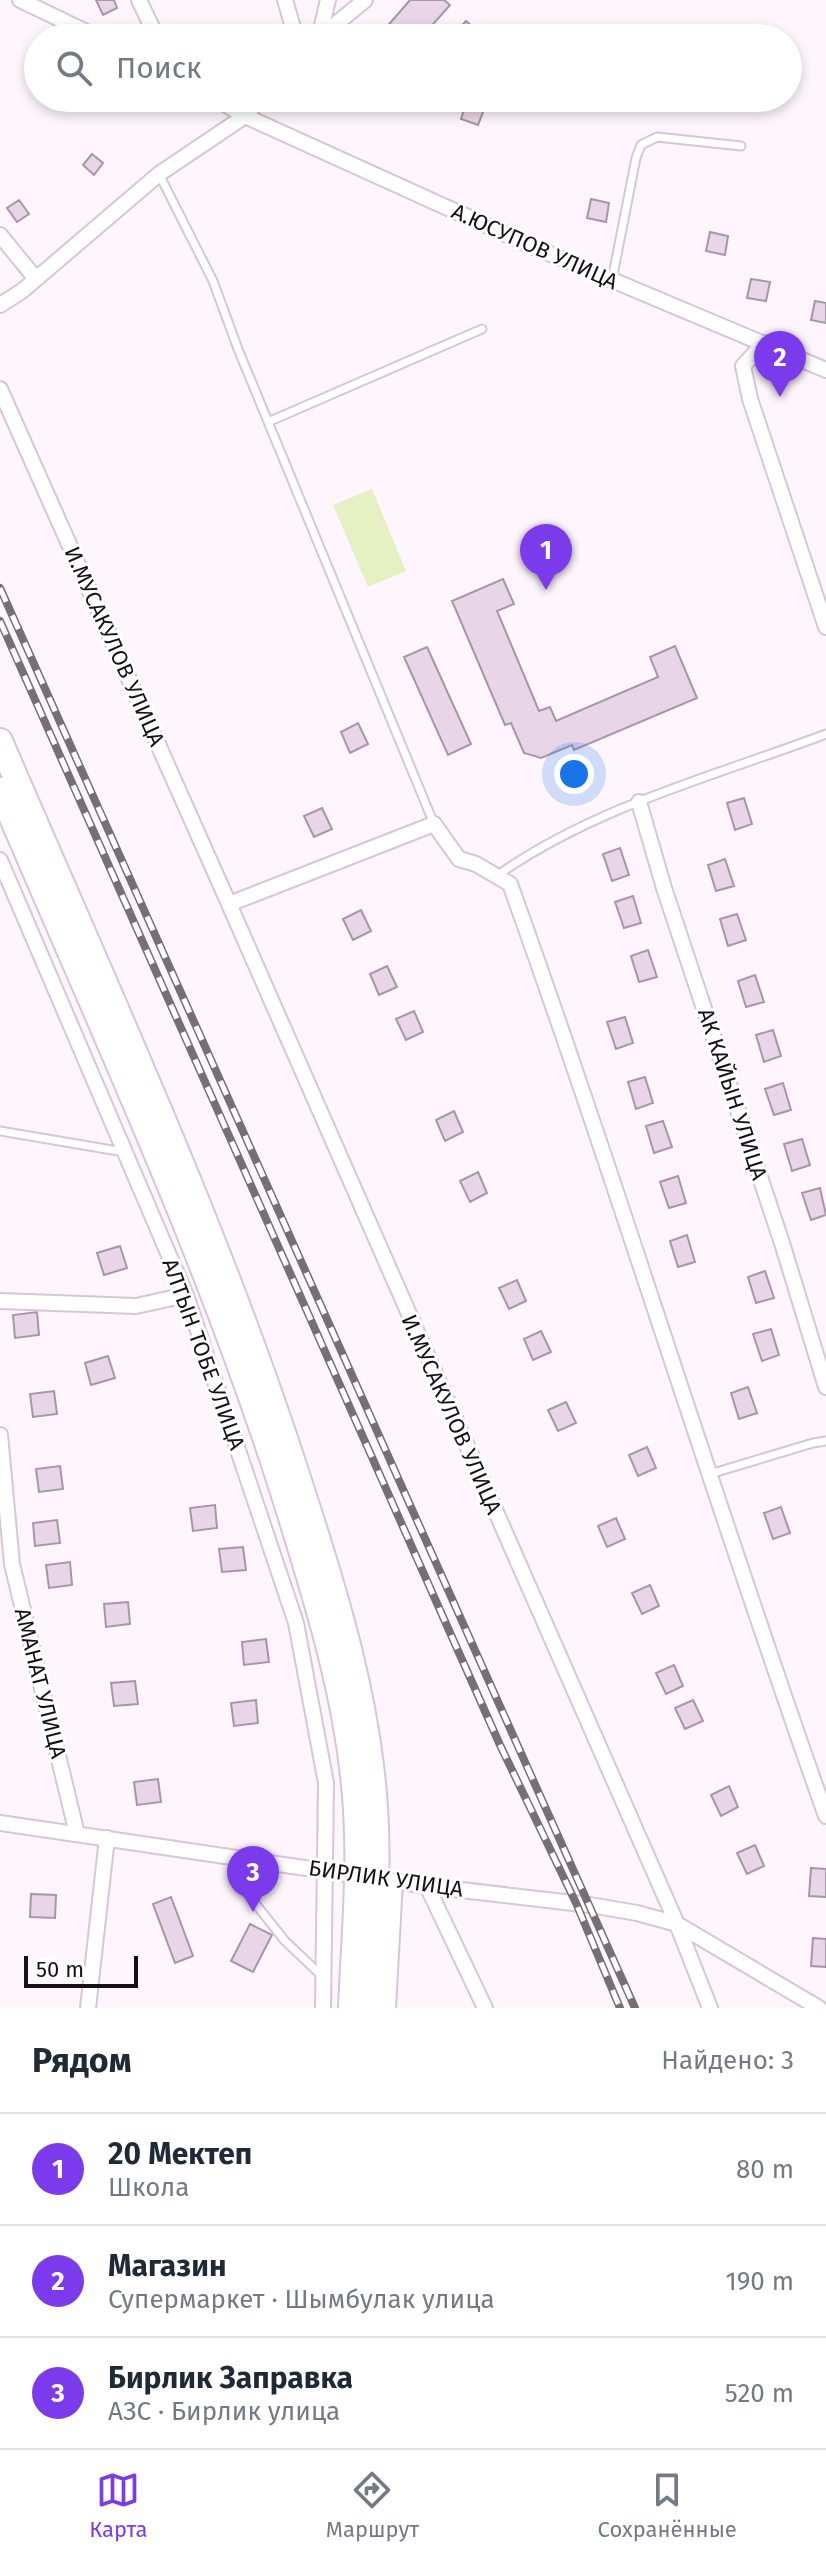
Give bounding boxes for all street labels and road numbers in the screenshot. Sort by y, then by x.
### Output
street label: А.ЮСУПОВ УЛИЦА [447,198,623,295]
street label: И.МУСАКУЛОВ УЛИЦА [58,542,171,750]
street label: АК КАЙЫН УЛИЦА [692,1005,773,1184]
street label: АЛТЫН ТОБЕ УЛИЦА [156,1255,251,1454]
street label: И.МУСАКУЛОВ УЛИЦА [395,1310,508,1518]
street label: АМАНАТ УЛИЦА [9,1605,72,1762]
street label: БИРЛИК УЛИЦА [307,1854,465,1903]

